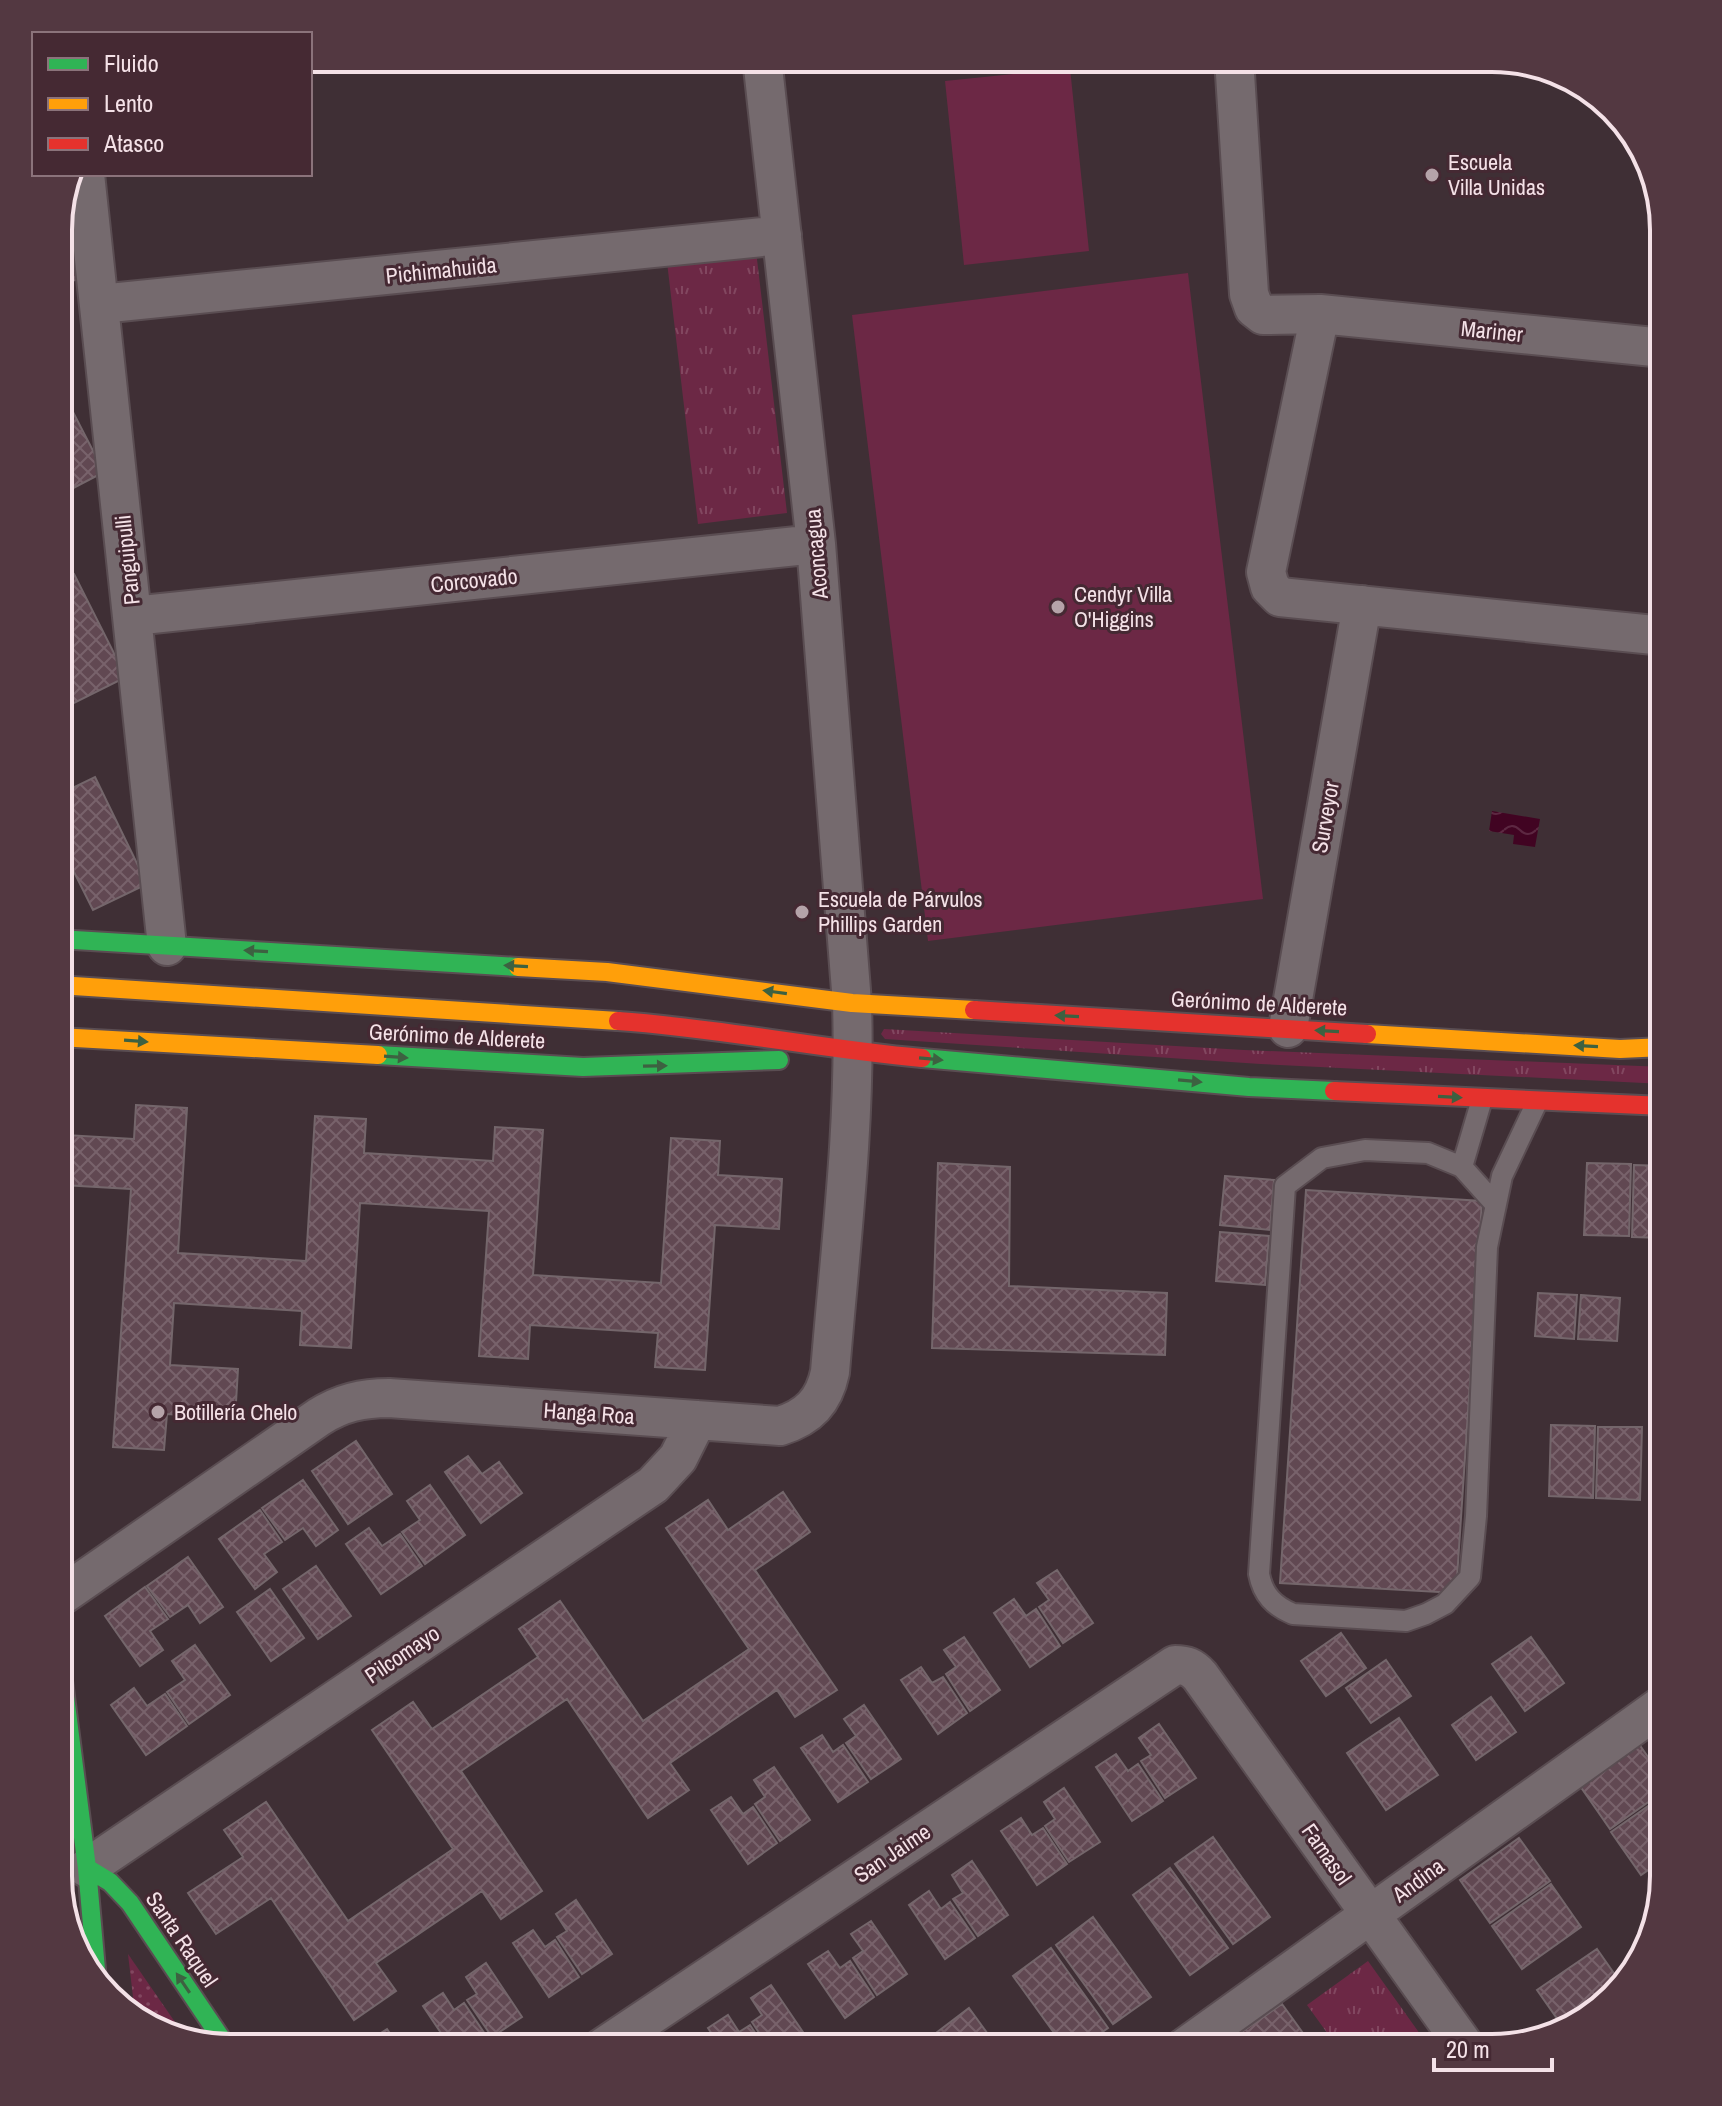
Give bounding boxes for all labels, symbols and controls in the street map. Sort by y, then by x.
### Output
legend [32,32,312,176]
text: Fluido [104,47,159,79]
text: Lento [104,87,153,119]
text: Atasco [103,127,164,159]
place label: Escuela Villa Unidas [1448,147,1545,202]
marker: Escuela Villa Unidas [1423,166,1441,184]
street label: Pichimahuida [384,249,498,291]
street label: Mariner [1460,313,1524,349]
street label: Aconcagua [797,508,835,601]
street label: Panguipulli [107,514,147,606]
street label: Corcovado [429,561,519,599]
place label: Cendyr Villa O'Higgins [1074,579,1172,634]
marker: Cendyr Villa O'Higgins [1049,598,1067,616]
street label: Surveyor [1304,779,1346,855]
place label: Escuela de Párvulos Phillips Garden [818,884,982,939]
marker: Escuela de Párvulos Phillips Garden [793,903,811,921]
one-way arrow [243,944,268,957]
one-way arrow [503,960,528,973]
street label: Gerónimo de Alderete [1170,983,1348,1023]
one-way arrow [762,985,787,998]
one-way arrow [1054,1009,1079,1022]
street label: Gerónimo de Alderete [368,1016,546,1056]
one-way arrow [1314,1024,1339,1037]
one-way arrow [124,1035,149,1048]
one-way arrow [1573,1040,1598,1053]
one-way arrow [384,1051,409,1064]
one-way arrow [919,1053,944,1066]
one-way arrow [643,1060,668,1072]
one-way arrow [1178,1075,1203,1088]
one-way arrow [1438,1091,1463,1104]
street label: Hanga Roa [542,1395,636,1431]
place label: Botillería Chelo [174,1397,297,1427]
marker: Botillería Chelo [149,1403,167,1421]
street label: Pilcomayo [359,1618,445,1690]
street label: San Jaime [848,1816,936,1890]
street label: Famasol [1295,1817,1359,1891]
street label: Andina [1385,1851,1450,1910]
street label: Santa Raquel [139,1885,225,1993]
one-way arrow [176,1972,191,1993]
scale bar [1434,2022,1552,2072]
text: 20 m [1446,2033,1490,2065]

